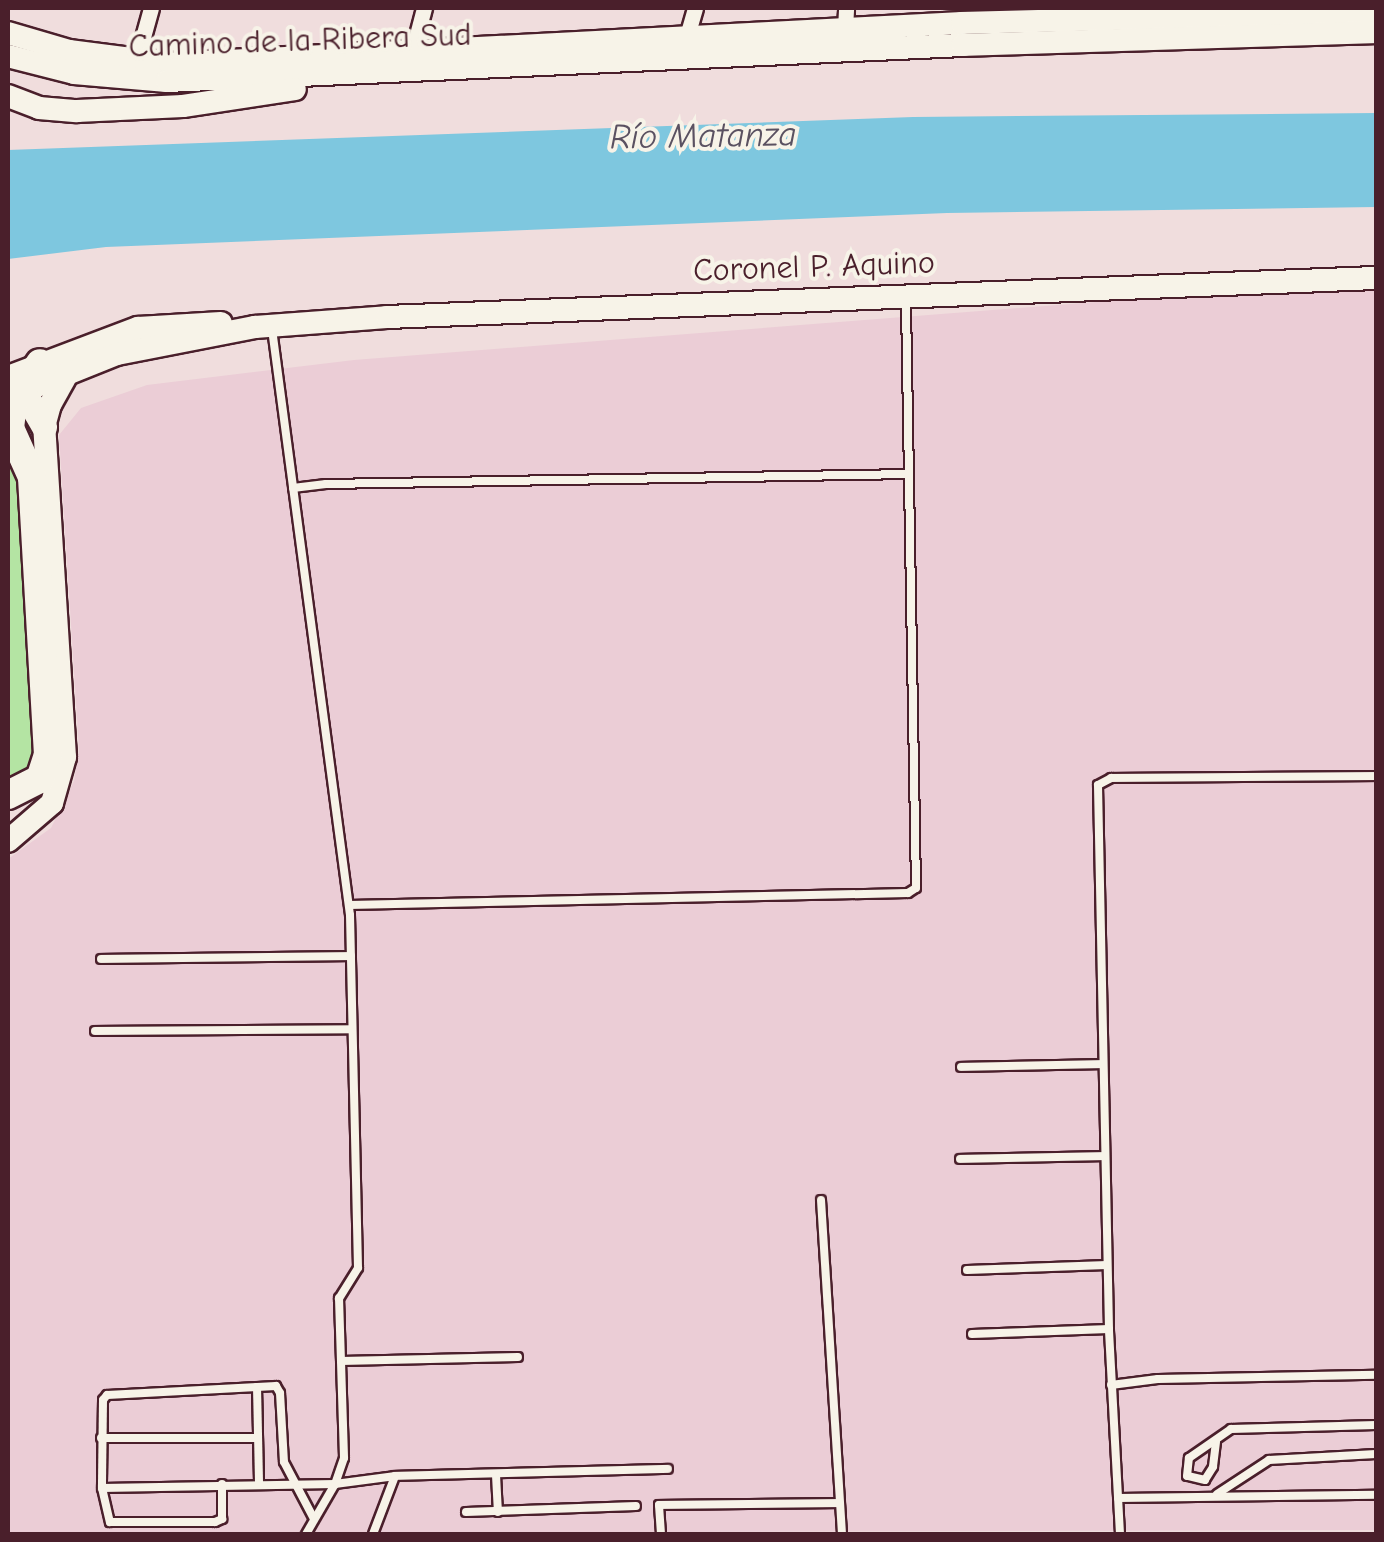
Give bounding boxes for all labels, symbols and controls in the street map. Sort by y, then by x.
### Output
street label: Camino de la Ribera Sud [128,16,472,66]
water label: Río Matanza [609,113,797,159]
street label: Coronel P. Aquino [692,244,936,290]

